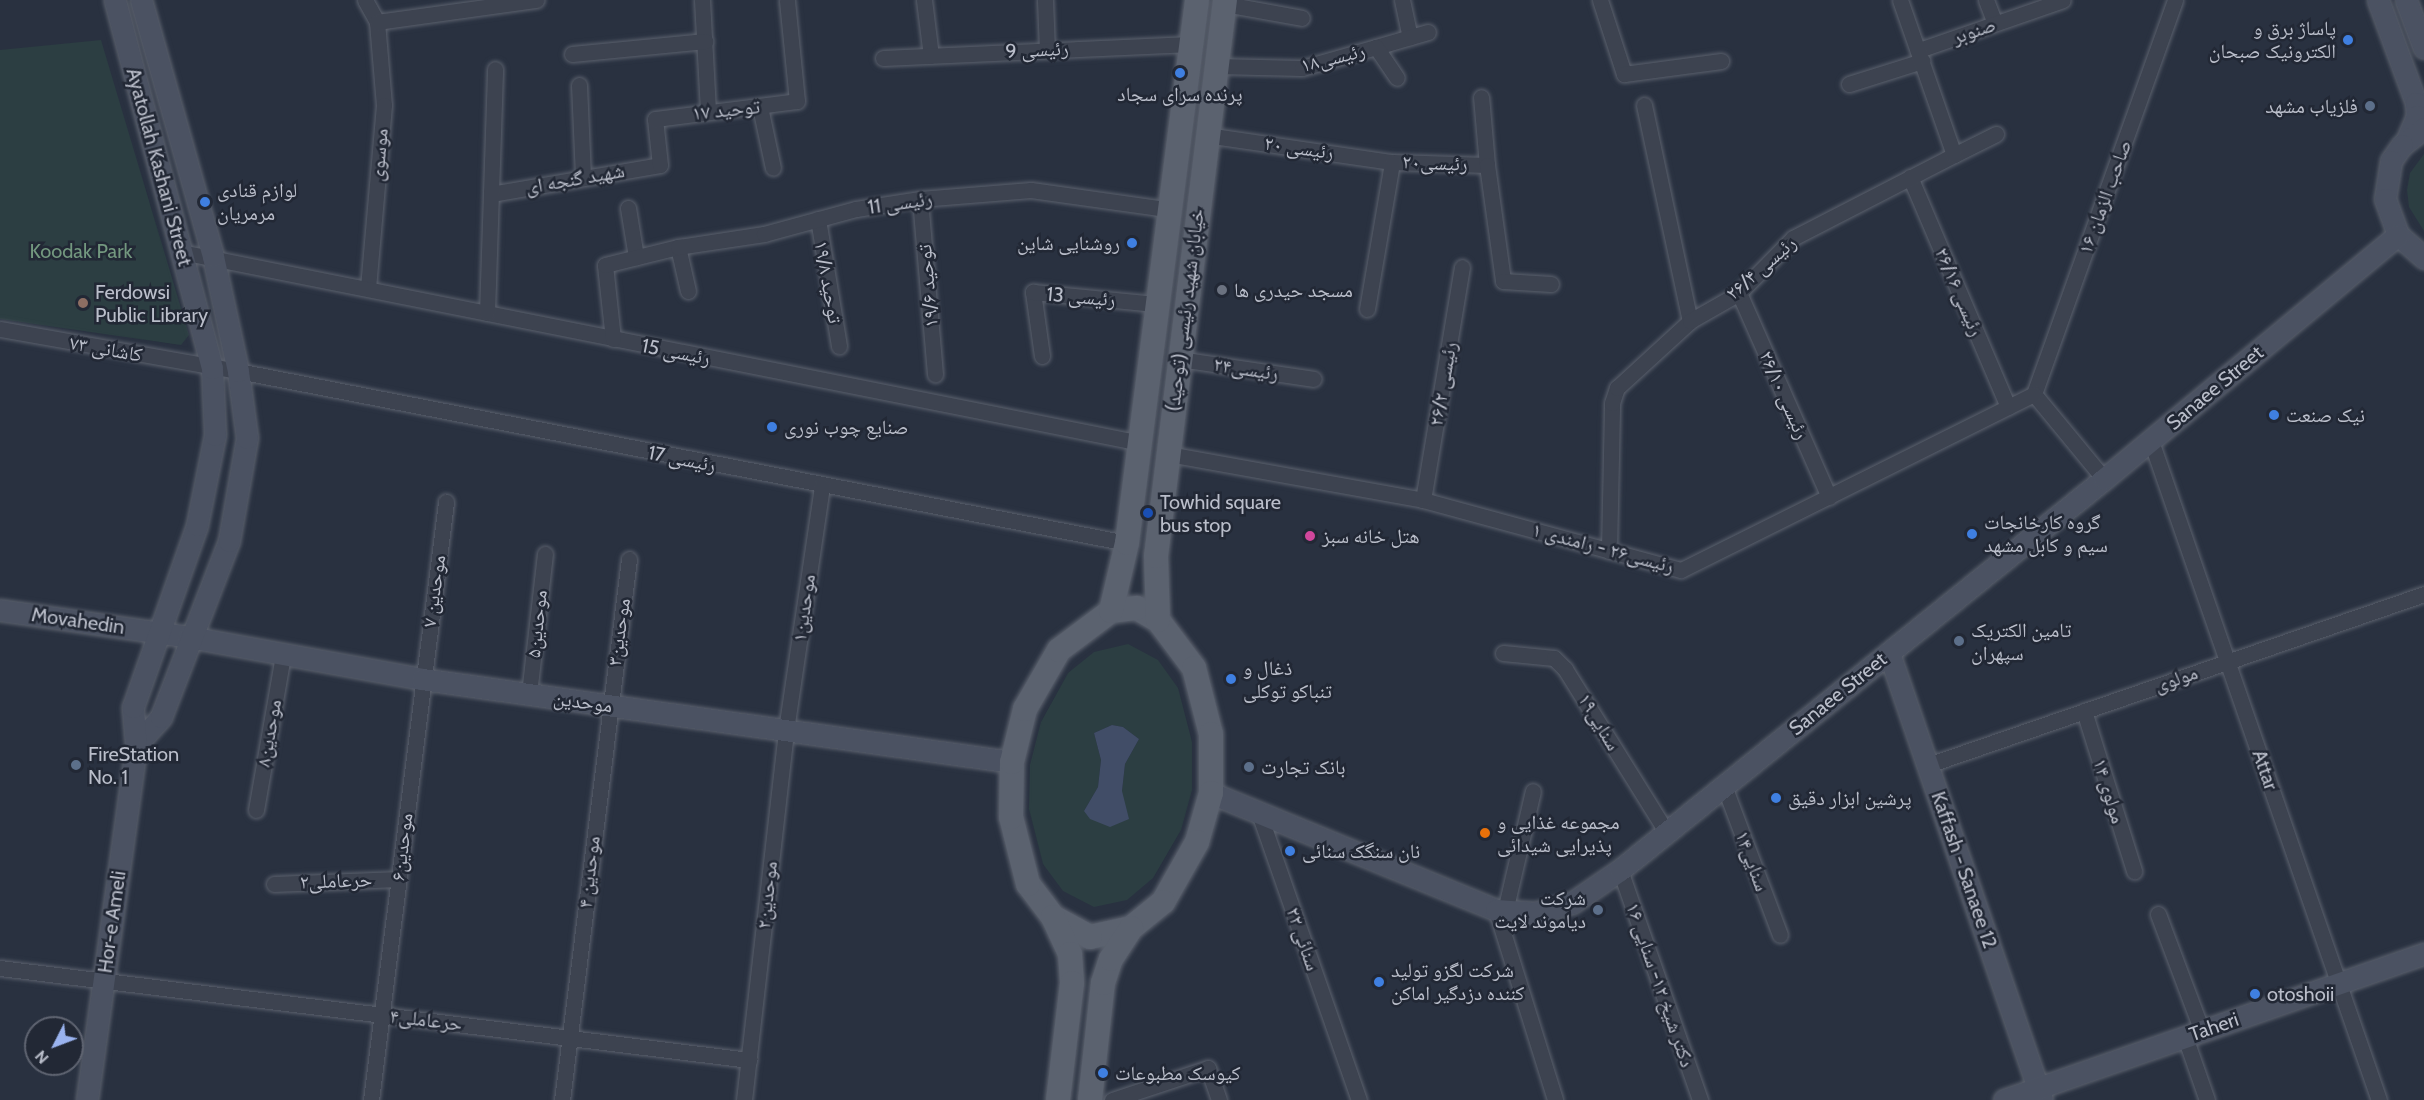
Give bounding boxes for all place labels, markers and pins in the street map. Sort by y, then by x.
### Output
place label: پاساژ برق و الکترونیک صبحان [2209,16,2336,63]
marker: پاساژ برق و الکترونیک صبحان [2341,33,2355,47]
marker: پرنده سرای سجاد [1173,66,1187,80]
place label: پرنده سرای سجاد [1117,82,1243,106]
place label: فلزیاب مشهد [2265,94,2358,118]
marker: فلزیاب مشهد [2363,99,2377,113]
place label: لوازم قنادی مرمریان [217,178,297,225]
marker: لوازم قنادی مرمریان [198,195,212,209]
place label: روشنایی شاین [1017,231,1120,255]
marker: روشنایی شاین [1125,236,1139,250]
place label: مسجد حیدری ها [1234,278,1353,302]
place label: Ferdowsi Public Library [95,280,208,327]
marker: مسجد حیدری ها [1215,283,1229,297]
marker: Ferdowsi Public Library [76,296,90,310]
place label: نیک صنعت [2286,403,2365,427]
marker: نیک صنعت [2267,408,2281,422]
place label: صنایع چوب نوری [784,415,908,439]
marker: صنایع چوب نوری [765,420,779,434]
place label: Towhid square bus stop [1160,490,1281,537]
marker: Towhid square bus stop [1141,506,1155,520]
place label: گروه کارخانجات سیم و کابل مشهد [1984,510,2108,557]
place label: هتل خانه سبز [1322,524,1420,548]
marker: گروه کارخانجات سیم و کابل مشهد [1965,527,1979,541]
marker: هتل خانه سبز [1303,529,1317,543]
place label: تامین الکتریک سپهران [1971,618,2071,665]
marker: تامین الکتریک سپهران [1952,634,1966,648]
place label: ذغال و تنباکو توکلی [1243,656,1332,703]
marker: ذغال و تنباکو توکلی [1224,672,1238,686]
place label: FireStation No. 1 [88,742,179,789]
place label: بانک تجارت [1261,755,1345,779]
marker: FireStation No. 1 [69,758,83,772]
marker: بانک تجارت [1242,760,1256,774]
place label: پرشین ابزار دقیق [1788,786,1912,810]
marker: پرشین ابزار دقیق [1769,791,1783,805]
place label: مجموعه غذایی و پذیرایی شیدائی [1497,810,1619,857]
marker: مجموعه غذایی و پذیرایی شیدائی [1478,826,1492,840]
place label: نان سنگک سنائی [1302,839,1420,863]
marker: نان سنگک سنائی [1283,844,1297,858]
place label: شرکت دیاموند لایت [1494,886,1586,933]
marker: شرکت دیاموند لایت [1591,903,1605,917]
place label: شرکت لگزو تولید کننده دزدگیر اماکن [1391,958,1524,1005]
marker: شرکت لگزو تولید کننده دزدگیر اماکن [1372,975,1386,989]
place label: otoshoii [2267,982,2334,1006]
marker: otoshoii [2248,987,2262,1001]
place label: کیوسک مطبوعات [1115,1061,1241,1085]
marker: کیوسک مطبوعات [1096,1066,1110,1080]

